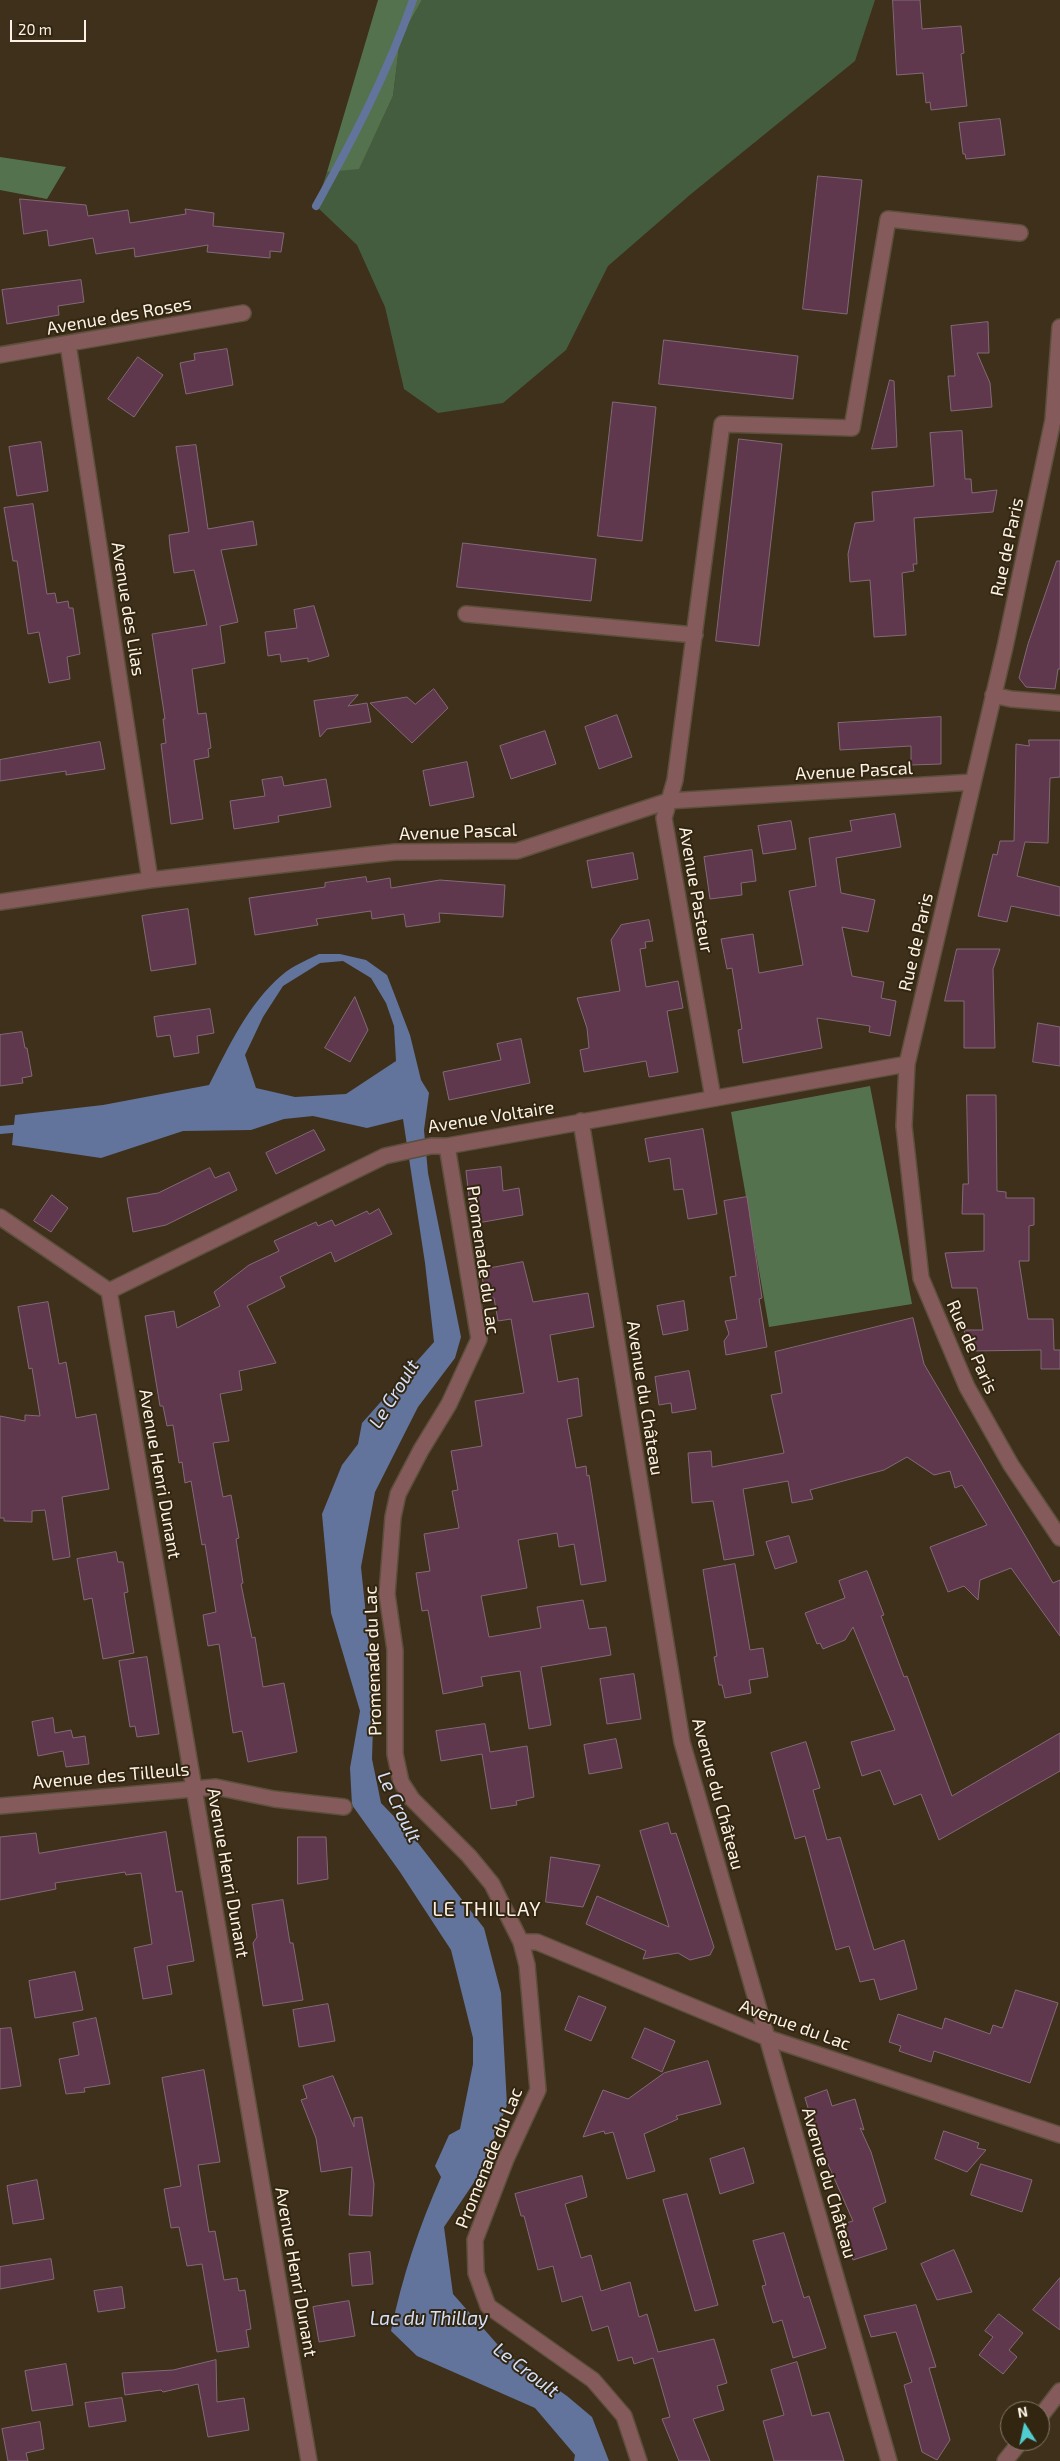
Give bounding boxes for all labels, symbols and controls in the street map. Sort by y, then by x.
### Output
scale bar [12,10,89,42]
text: 20 m [18,20,52,38]
street label: Avenue des Roses [45,293,193,339]
street label: Rue de Paris [986,496,1028,598]
street label: Avenue des Lilas [107,540,149,678]
street label: Avenue Pascal [795,757,913,785]
street label: Avenue Pascal [399,819,517,845]
street label: Avenue Pasteur [674,825,718,955]
street label: Rue de Paris [894,891,938,993]
street label: Avenue Voltaire [426,1096,556,1138]
street label: Promenade du Lac [462,1184,504,1336]
street label: Rue de Paris [942,1297,1002,1397]
street label: Avenue du Château [622,1319,668,1477]
water label: Le Croult [364,1356,424,1432]
street label: Avenue Henri Dunant [134,1387,186,1561]
street label: Promenade du Lac [360,1586,386,1736]
street label: Avenue du Château [687,1716,749,1872]
street label: Avenue des Tilleuls [32,1758,190,1794]
water label: Le Croult [372,1768,426,1846]
street label: Avenue Henri Dunant [202,1786,254,1960]
district label: LE THILLAY [431,1897,543,1921]
street label: Avenue du Lac [736,1995,854,2055]
street label: Promenade du Lac [451,2084,527,2232]
street label: Avenue du Château [797,2105,861,2261]
street label: Avenue Henri Dunant [270,2185,322,2359]
water label: Lac du Thillay [370,2308,488,2330]
water label: Le Croult [489,2338,563,2402]
north arrow [1000,2401,1050,2451]
text: N [1016,2402,1029,2421]

